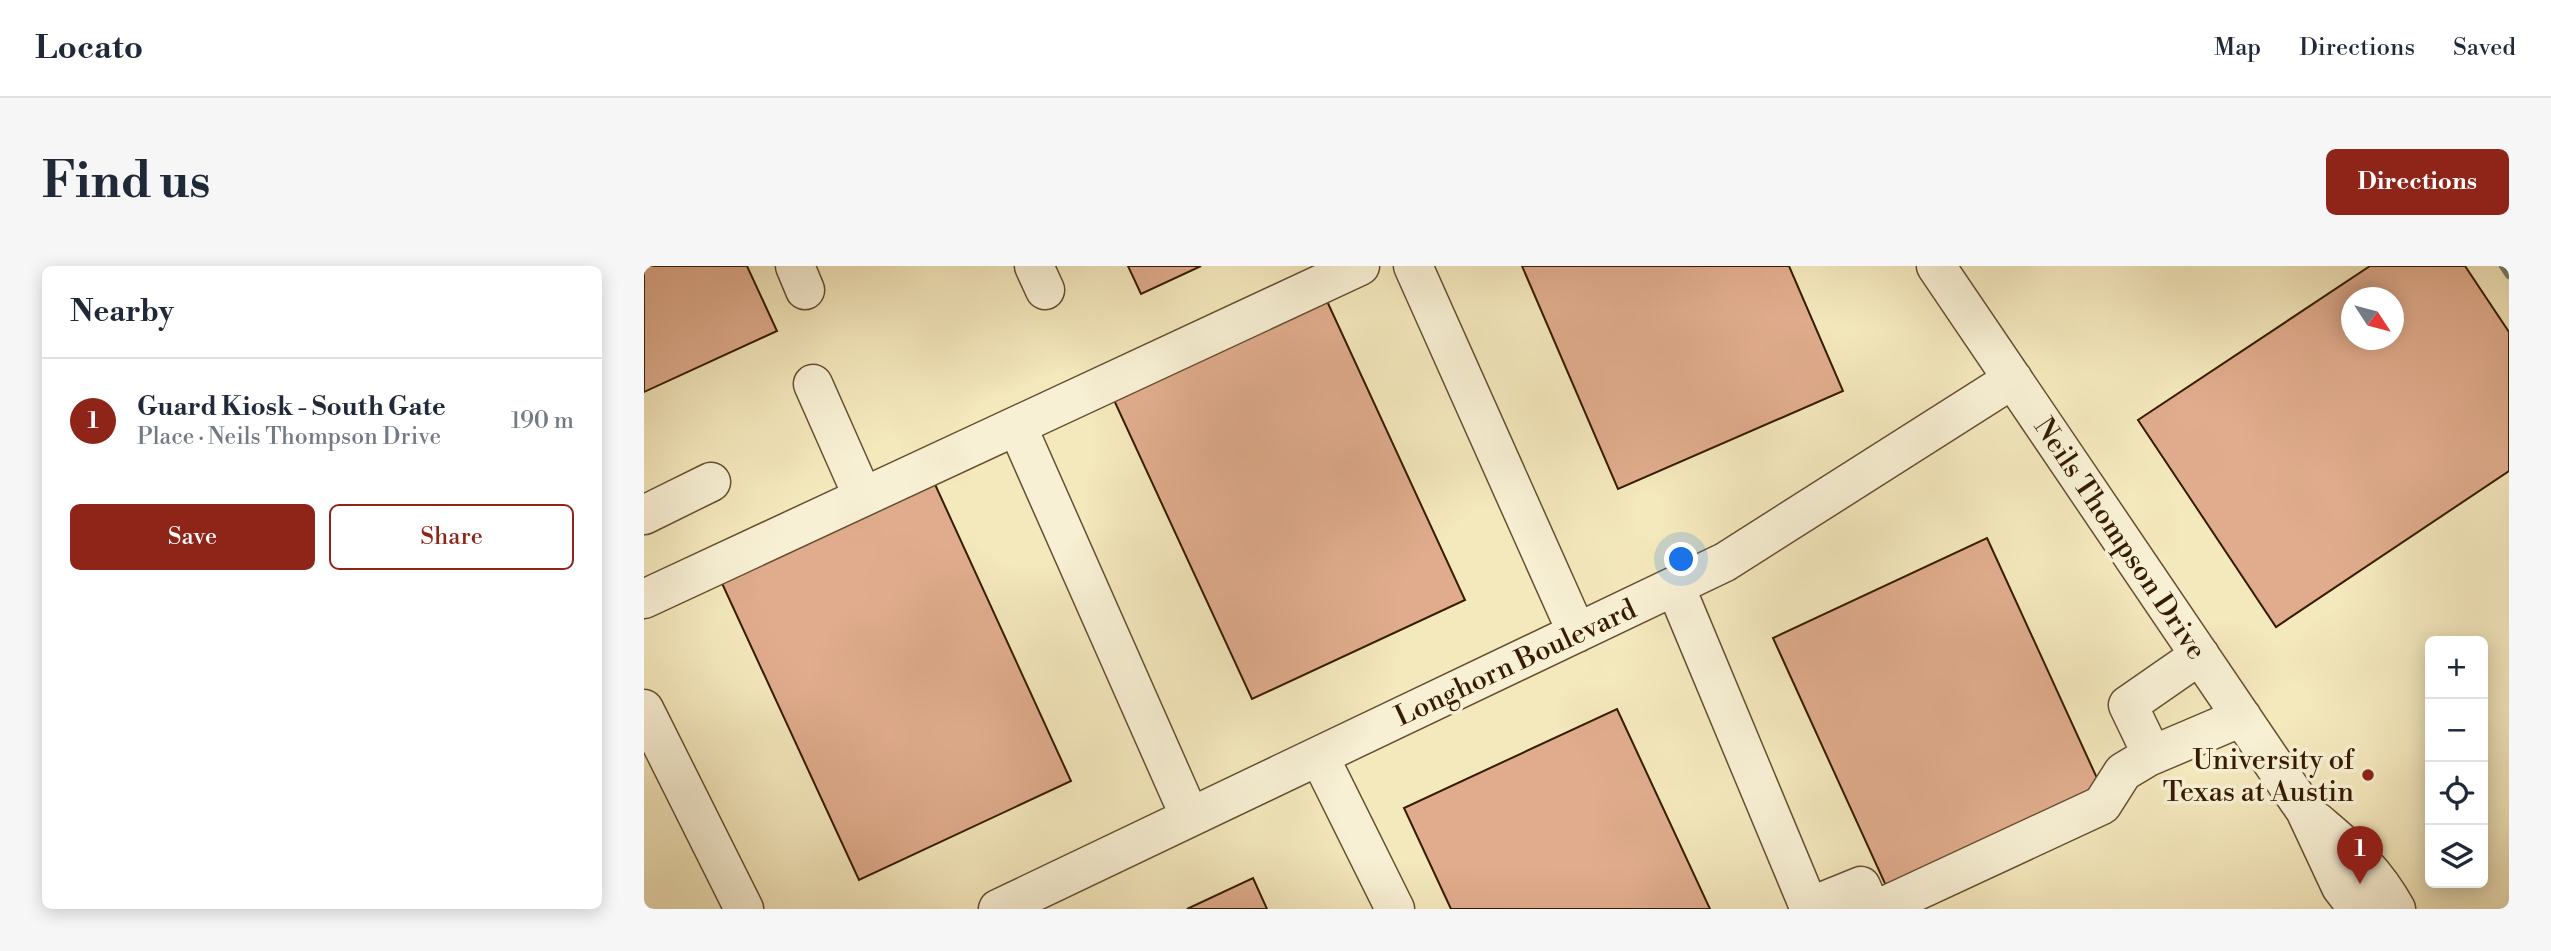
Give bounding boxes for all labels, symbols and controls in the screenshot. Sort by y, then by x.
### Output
text: Locato [35,28,143,69]
text: Map [2214,33,2261,63]
text: Directions [2299,33,2415,63]
text: Saved [2453,33,2516,63]
button: Directions [2326,149,2509,215]
text: Find us [42,152,211,213]
north arrow [2341,287,2404,350]
text: Nearby [70,293,174,331]
text: Guard Kiosk - South Gate [137,391,446,423]
text: 1 [87,407,99,435]
text: 190 m [511,407,574,435]
street label: Neils Thompson Drive [2026,411,2214,666]
text: Place · Neils Thompson Drive [137,423,441,451]
button: Save [70,504,315,570]
button: Share [329,504,574,570]
your location [1664,542,1698,576]
street label: Longhorn Boulevard [1389,592,1642,735]
map controls [2425,636,2488,888]
button: + [2425,636,2488,699]
button: − [2425,699,2488,762]
place label: University of Texas at Austin [2163,743,2356,810]
button: locate [2425,762,2488,825]
marker: University of Texas at Austin [2360,767,2376,783]
button: layers [2425,825,2488,888]
pin: 1 [2337,826,2383,884]

